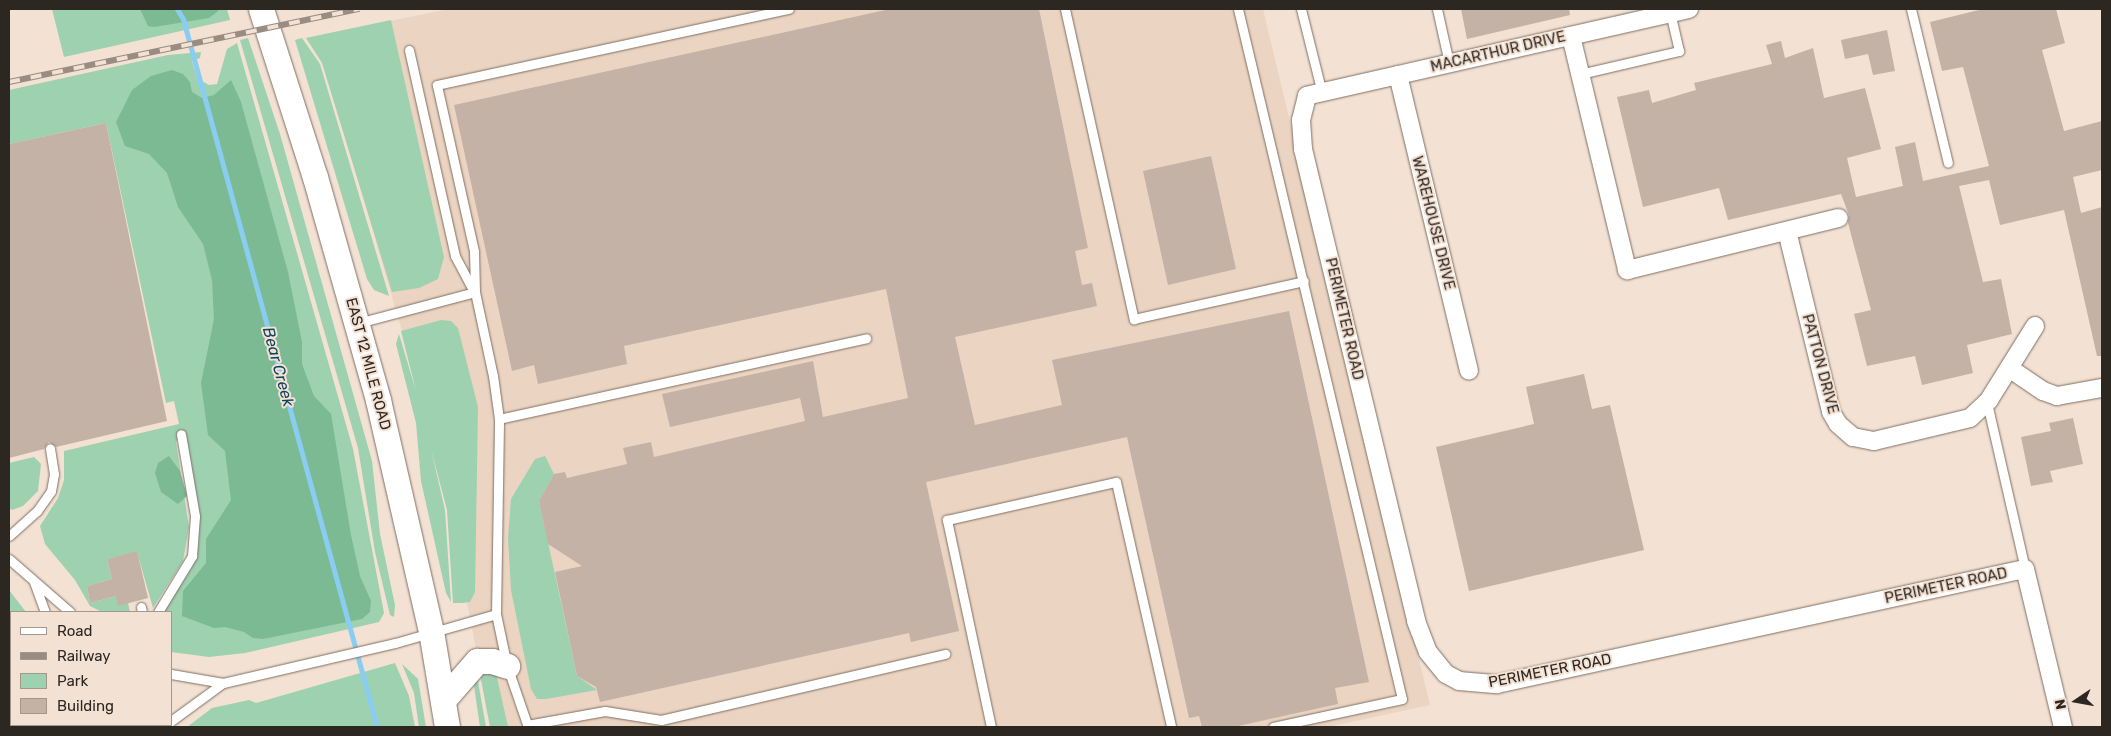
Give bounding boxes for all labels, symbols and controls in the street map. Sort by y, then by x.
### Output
street label: MACARTHUR DRIVE [1429,28,1567,76]
street label: WAREHOUSE DRIVE [1408,154,1458,292]
street label: PERIMETER ROAD [1321,256,1367,382]
street label: EAST 12 MILE ROAD [342,296,394,432]
street label: PATTON DRIVE [1798,312,1842,416]
water label: Bear Creek [258,325,298,409]
street label: PERIMETER ROAD [1883,564,2009,608]
legend [10,611,172,726]
text: Road [57,622,93,640]
text: Railway [57,647,111,665]
street label: PERIMETER ROAD [1487,650,1613,692]
text: Park [57,672,88,690]
north arrow [2051,676,2101,726]
text: Building [57,697,114,715]
text: N [2051,698,2070,711]

